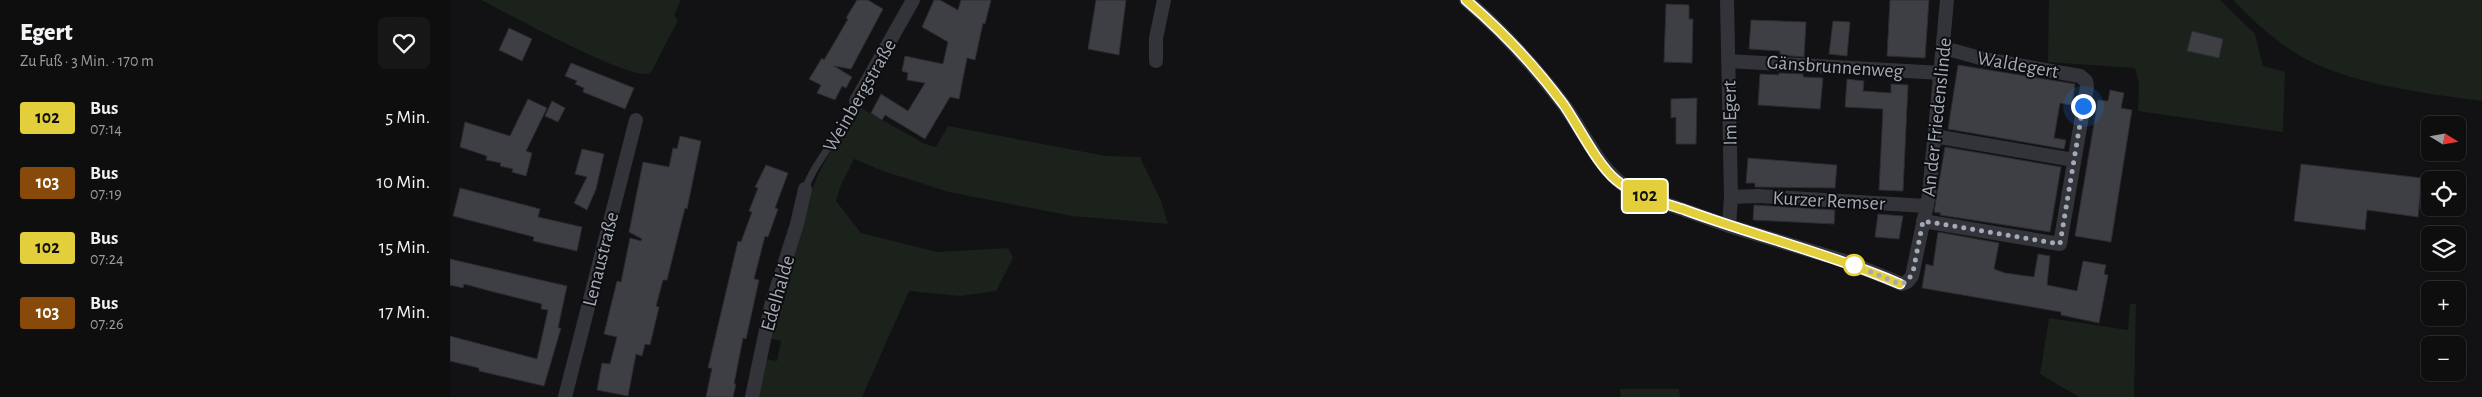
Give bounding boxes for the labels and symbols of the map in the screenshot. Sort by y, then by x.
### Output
street label: Weinbergstraße [820,36,900,155]
street label: An der Friedenslinde [1919,37,1955,198]
street label: Waldegert [1976,48,2061,82]
street label: Gänsbrunnenweg [1766,52,1904,82]
street label: Im Egert [1719,80,1741,146]
your location [2071,94,2096,119]
north arrow [2421,116,2466,161]
line badge: 102 [1616,180,1674,212]
street label: Kurzer Remser [1772,188,1886,214]
street label: Lenaustraße [580,210,622,309]
street label: Edelhalde [758,253,798,333]
unlabelled marker [1843,254,1865,276]

